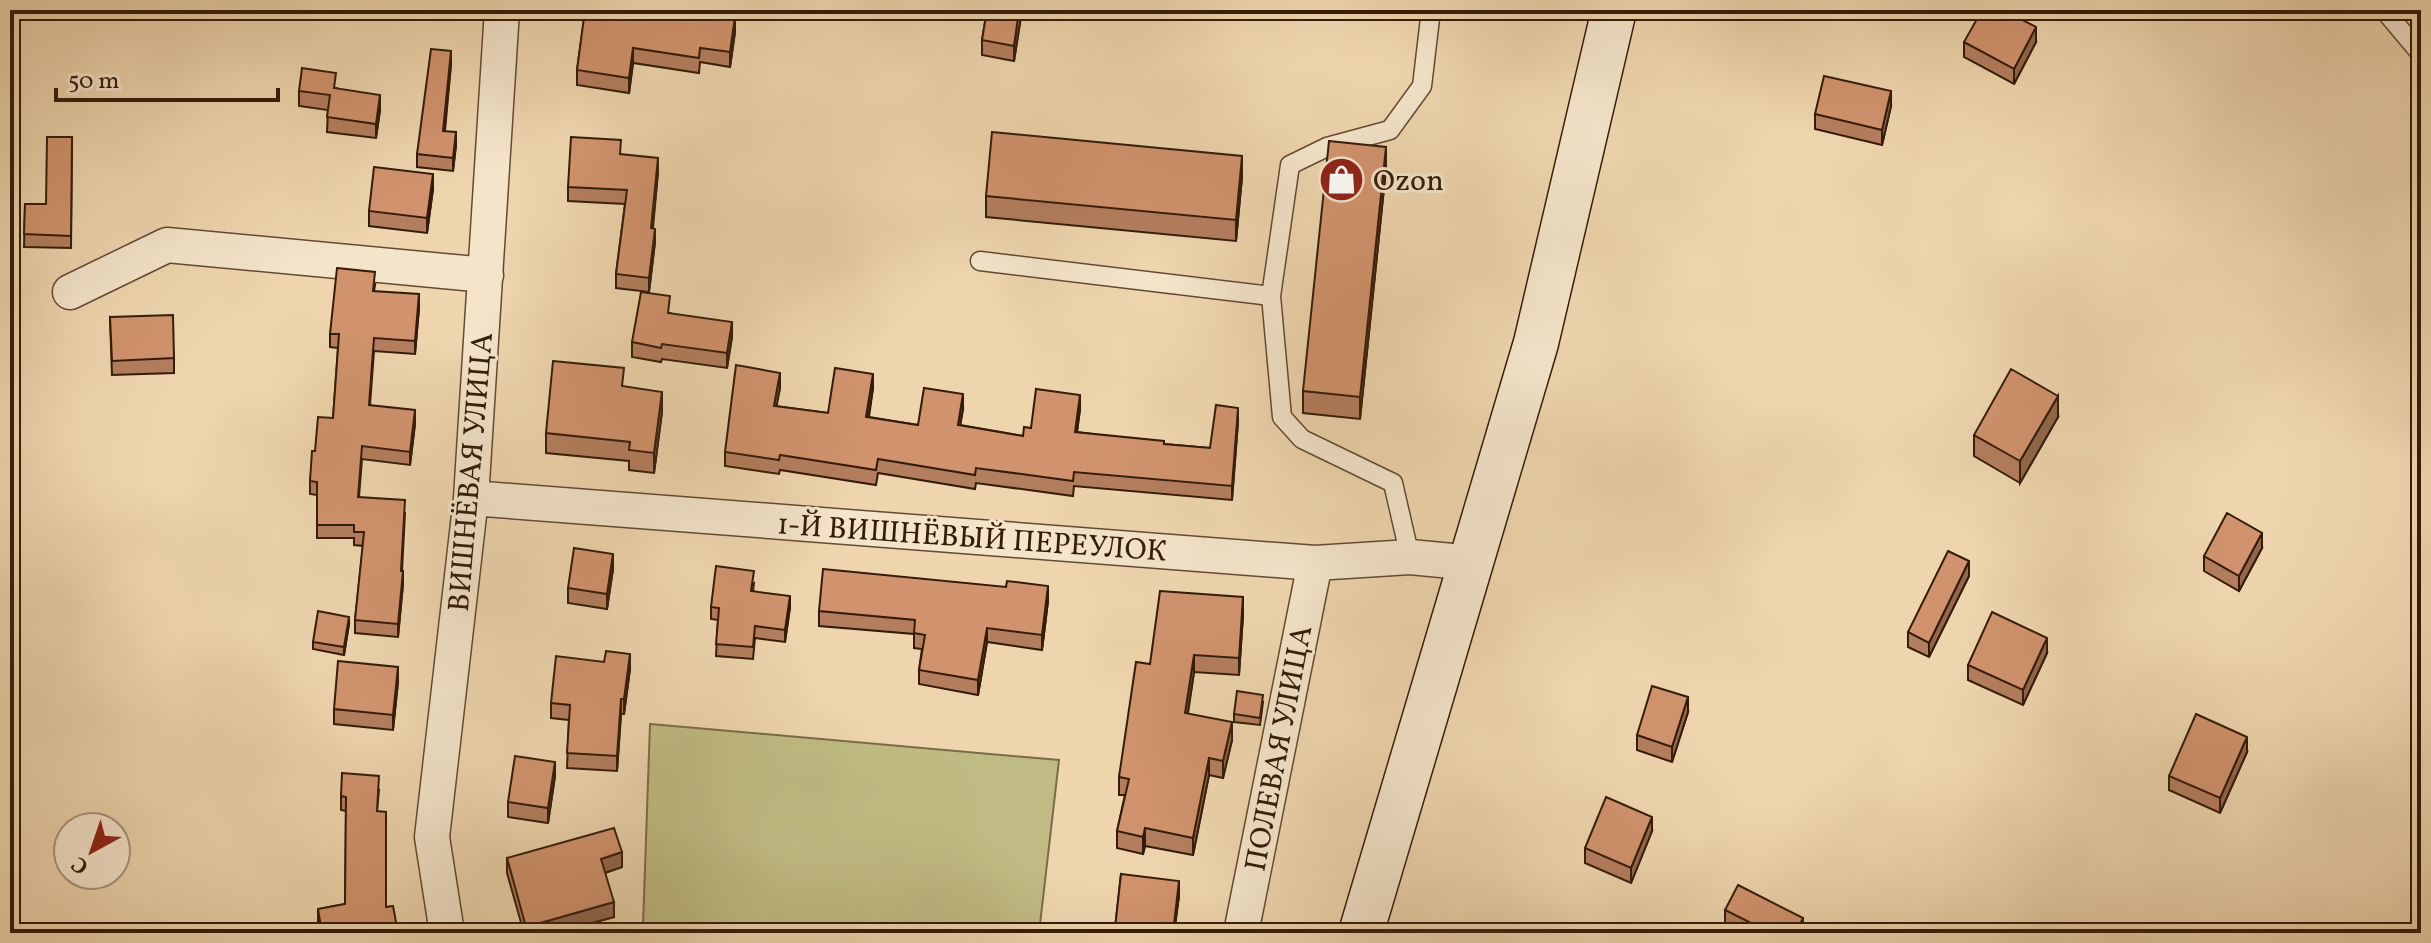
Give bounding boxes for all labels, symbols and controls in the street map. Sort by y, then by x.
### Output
scale bar [56,52,278,102]
text: 50 m [68,65,120,99]
shop icon: Ozon [1318,156,1366,204]
place label: Ozon [1373,161,1444,203]
street label: ВИШНЁВАЯ УЛИЦА [439,331,505,614]
street label: 1-Й ВИШНЁВЫЙ ПЕРЕУЛОК [776,504,1168,574]
street label: ПОЛЕВАЯ УЛИЦА [1236,622,1324,875]
north arrow [52,811,132,891]
text: С [65,848,96,881]

